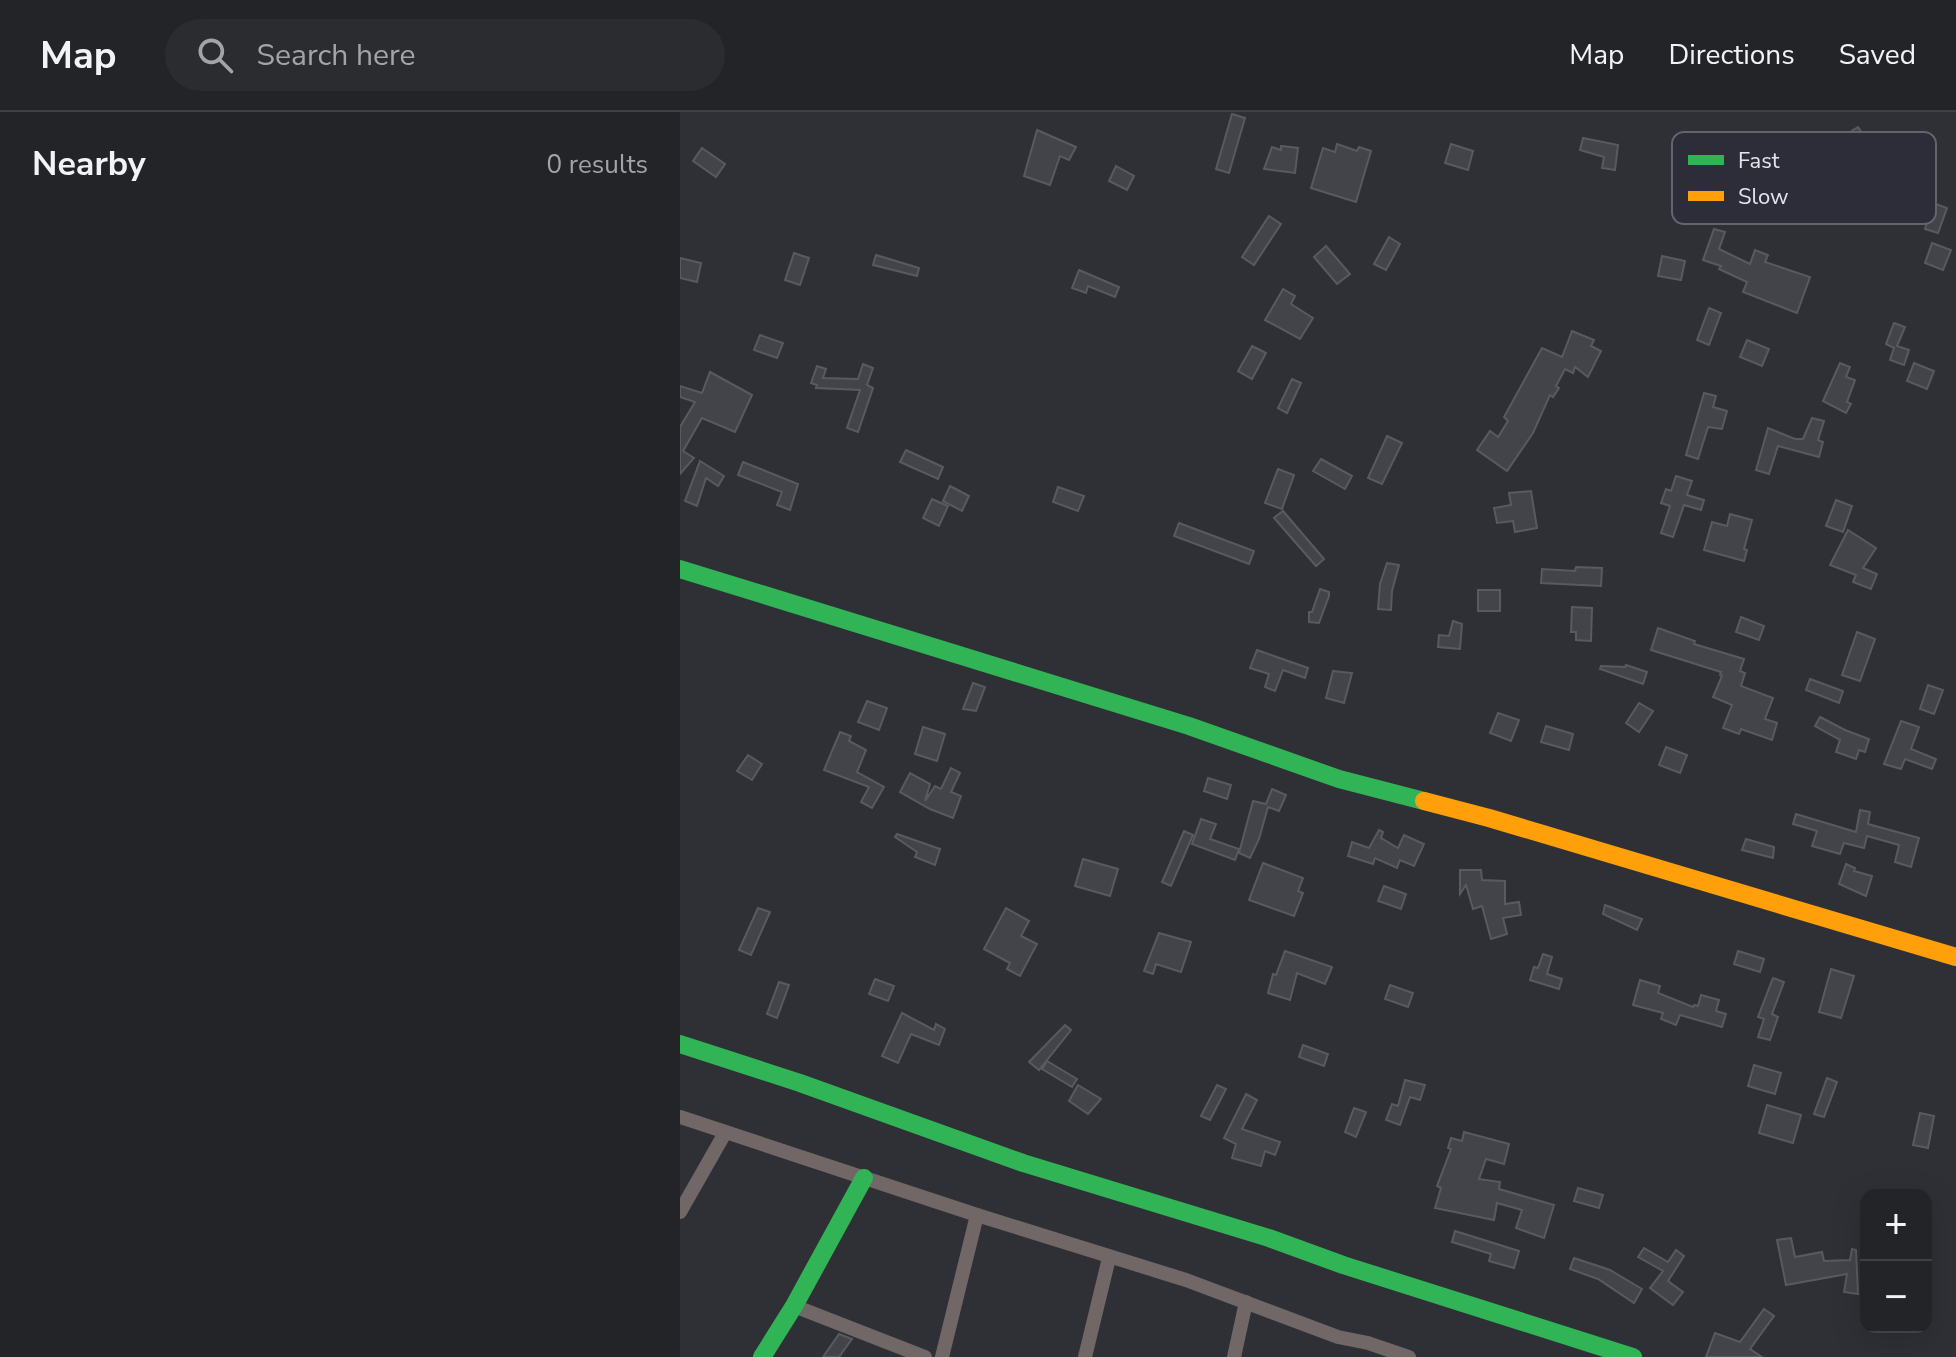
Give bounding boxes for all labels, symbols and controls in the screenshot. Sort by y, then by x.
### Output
search box [165,19,725,91]
text: Map [40,30,117,81]
icon: search [193,33,237,77]
text: Search here [257,35,416,76]
text: Map [1569,36,1624,74]
text: Directions [1668,36,1795,74]
text: Saved [1839,36,1916,74]
legend [1672,132,1936,224]
text: Nearby [32,141,146,187]
text: Fast [1738,146,1780,176]
text: 0 results [547,147,648,182]
text: Slow [1738,182,1789,212]
map controls [1860,1189,1932,1333]
button: + [1860,1189,1932,1261]
button: − [1860,1261,1932,1333]

